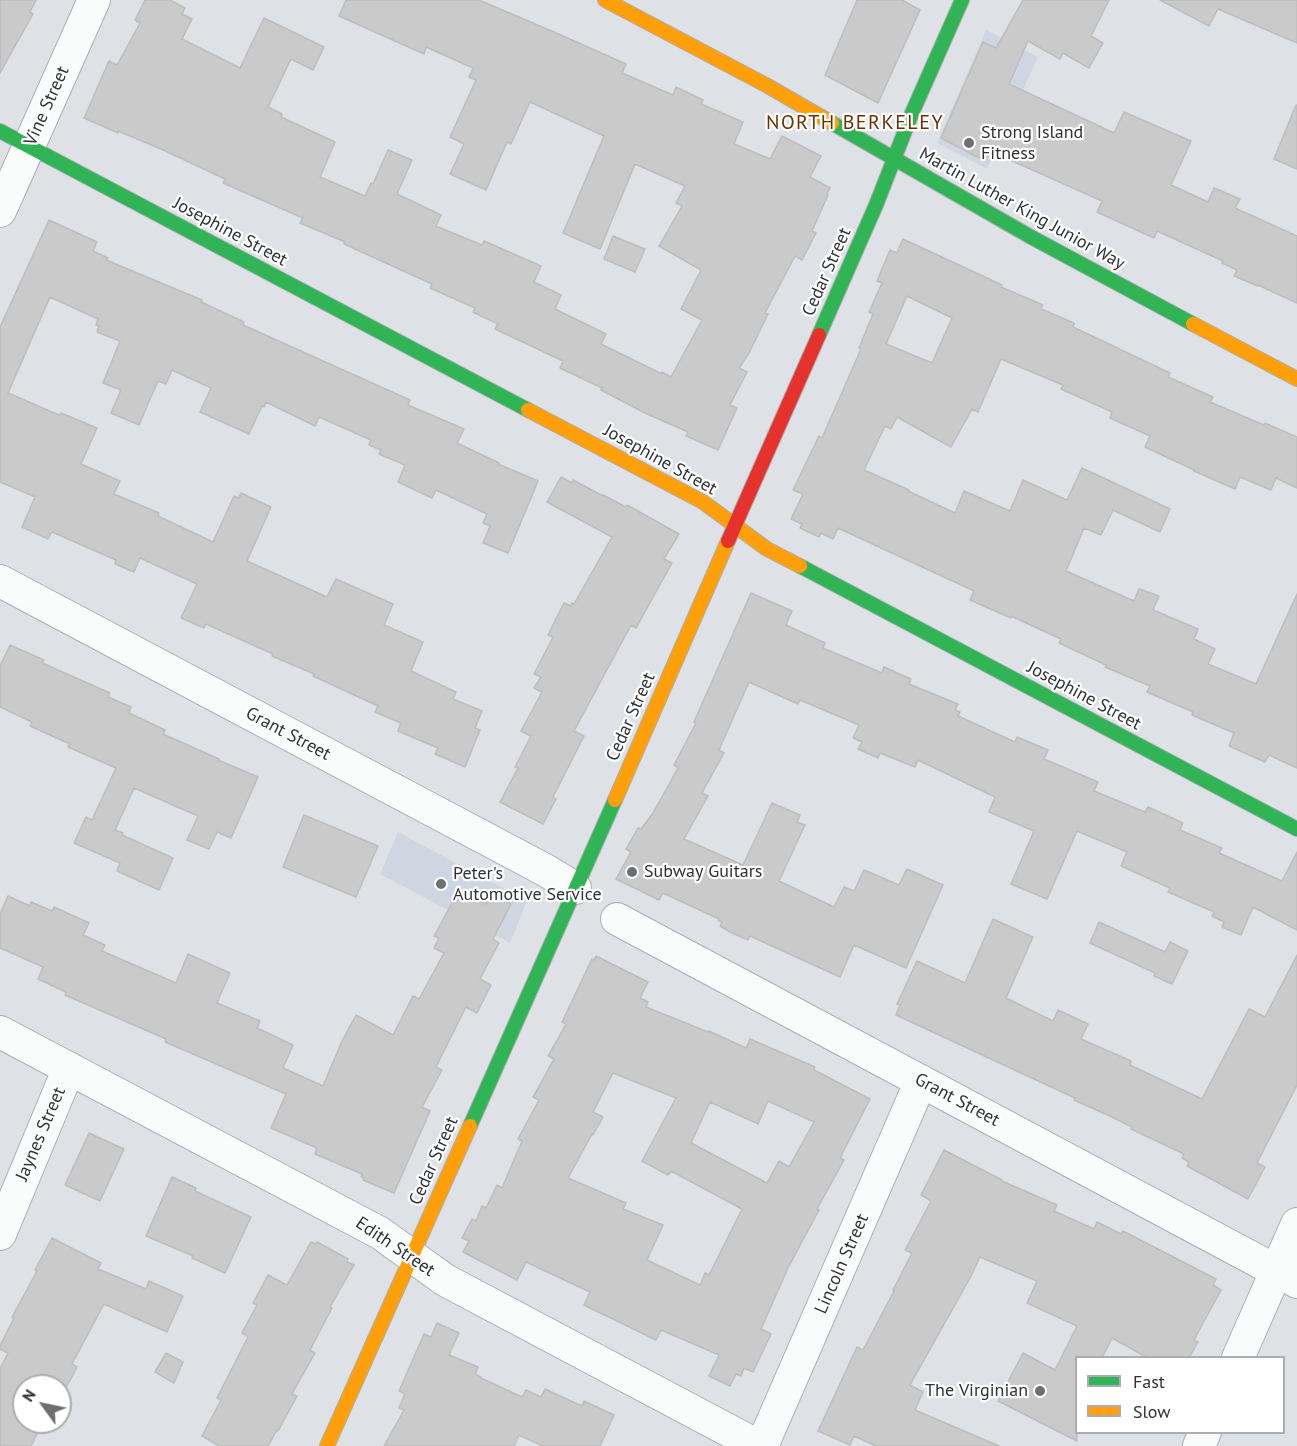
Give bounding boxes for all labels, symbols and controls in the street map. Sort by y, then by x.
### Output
street label: Vine Street [20,63,74,149]
district label: NORTH BERKELEY [766,111,944,135]
place label: Strong Island Fitness [981,122,1083,164]
marker: Strong Island Fitness [962,136,976,150]
street label: Martin Luther King Junior Way [915,143,1129,275]
street label: Josephine Street [169,193,291,271]
street label: Cedar Street [798,225,856,319]
street label: Josephine Street [600,420,720,500]
street label: Josephine Street [1023,657,1145,735]
street label: Cedar Street [602,670,660,764]
street label: Grant Street [242,703,334,765]
place label: Subway Guitars [644,861,762,883]
place label: Peter's Automotive Service [453,863,602,906]
marker: Subway Guitars [625,865,639,879]
marker: Peter's Automotive Service [434,877,448,891]
street label: Grant Street [911,1069,1003,1131]
street label: Jaynes Street [12,1084,70,1184]
street label: Cedar Street [405,1114,463,1208]
street label: Lincoln Street [810,1211,874,1317]
street label: Edith Street [351,1213,439,1281]
legend [1075,1356,1285,1434]
text: Fast [1133,1370,1165,1393]
north arrow [12,1374,72,1434]
place label: The Virginian [925,1380,1028,1402]
marker: The Virginian [1033,1384,1047,1398]
text: N [17,1385,40,1405]
text: Slow [1133,1400,1171,1423]

